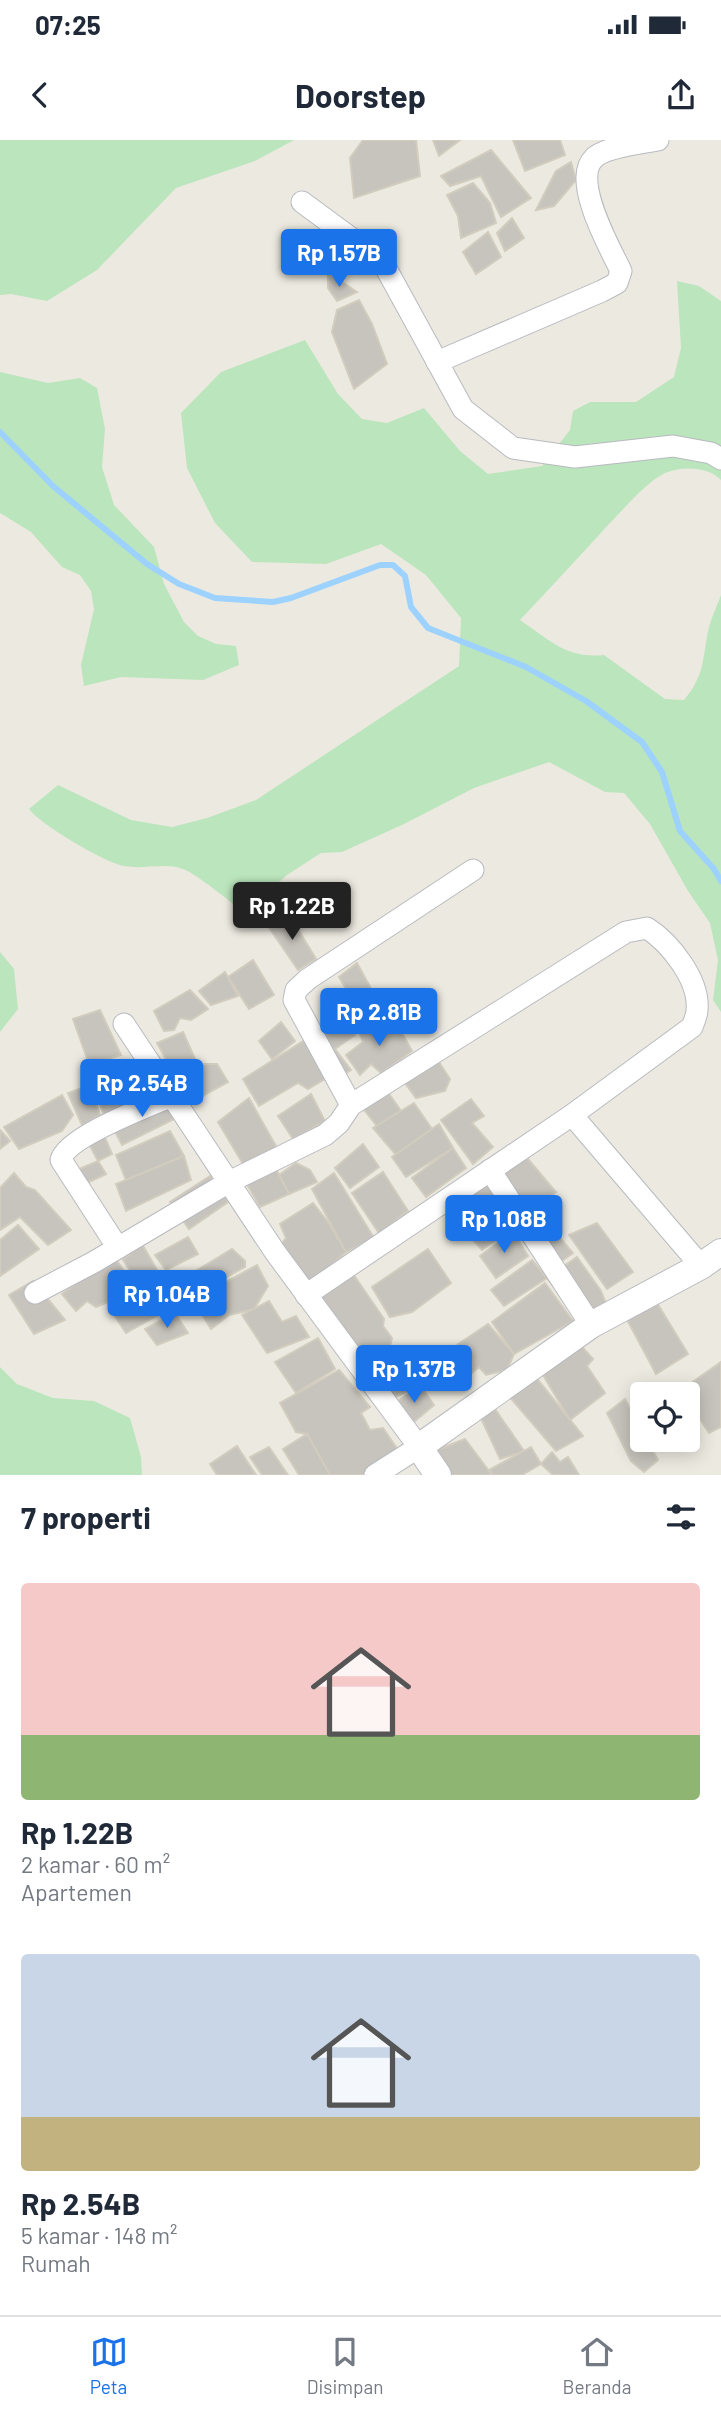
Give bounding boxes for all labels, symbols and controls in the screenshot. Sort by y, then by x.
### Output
text: 07:25 [35,9,101,40]
icon: back [21,76,59,114]
text: Doorstep [295,76,426,114]
icon: share [662,76,700,114]
pin: Rp 1.57B [267,230,411,289]
text: Rp 1.57B [297,238,381,266]
pin: Rp 1.22B [220,882,364,942]
text: Rp 1.22B [249,891,335,919]
pin: Rp 2.81B [307,988,451,1048]
text: Rp 2.81B [336,997,422,1025]
pin: Rp 2.54B [70,1060,214,1119]
text: Rp 2.54B [96,1068,188,1096]
pin: Rp 1.08B [432,1196,576,1255]
text: Rp 1.08B [461,1204,547,1232]
pin: Rp 1.04B [95,1270,239,1330]
text: Rp 1.04B [124,1279,210,1307]
pin: Rp 1.37B [342,1346,486,1405]
text: Rp 1.37B [372,1354,456,1382]
map controls [630,1382,700,1452]
button: locate [630,1382,700,1452]
icon: filters [662,1498,700,1536]
text: 7 properti [21,1499,151,1535]
icon: home [298,1629,424,1755]
text: Rp 1.22B [21,1814,133,1850]
text: 2 kamar · 60 m² [21,1850,170,1878]
text: Apartemen [21,1878,132,1906]
icon: home [298,2000,424,2126]
text: Rp 2.54B [21,2185,140,2221]
text: 5 kamar · 148 m² [21,2221,178,2249]
text: Rumah [21,2249,91,2277]
tab: Peta [90,2333,128,2398]
tab: Disimpan [307,2333,383,2398]
tab: Beranda [563,2333,631,2398]

